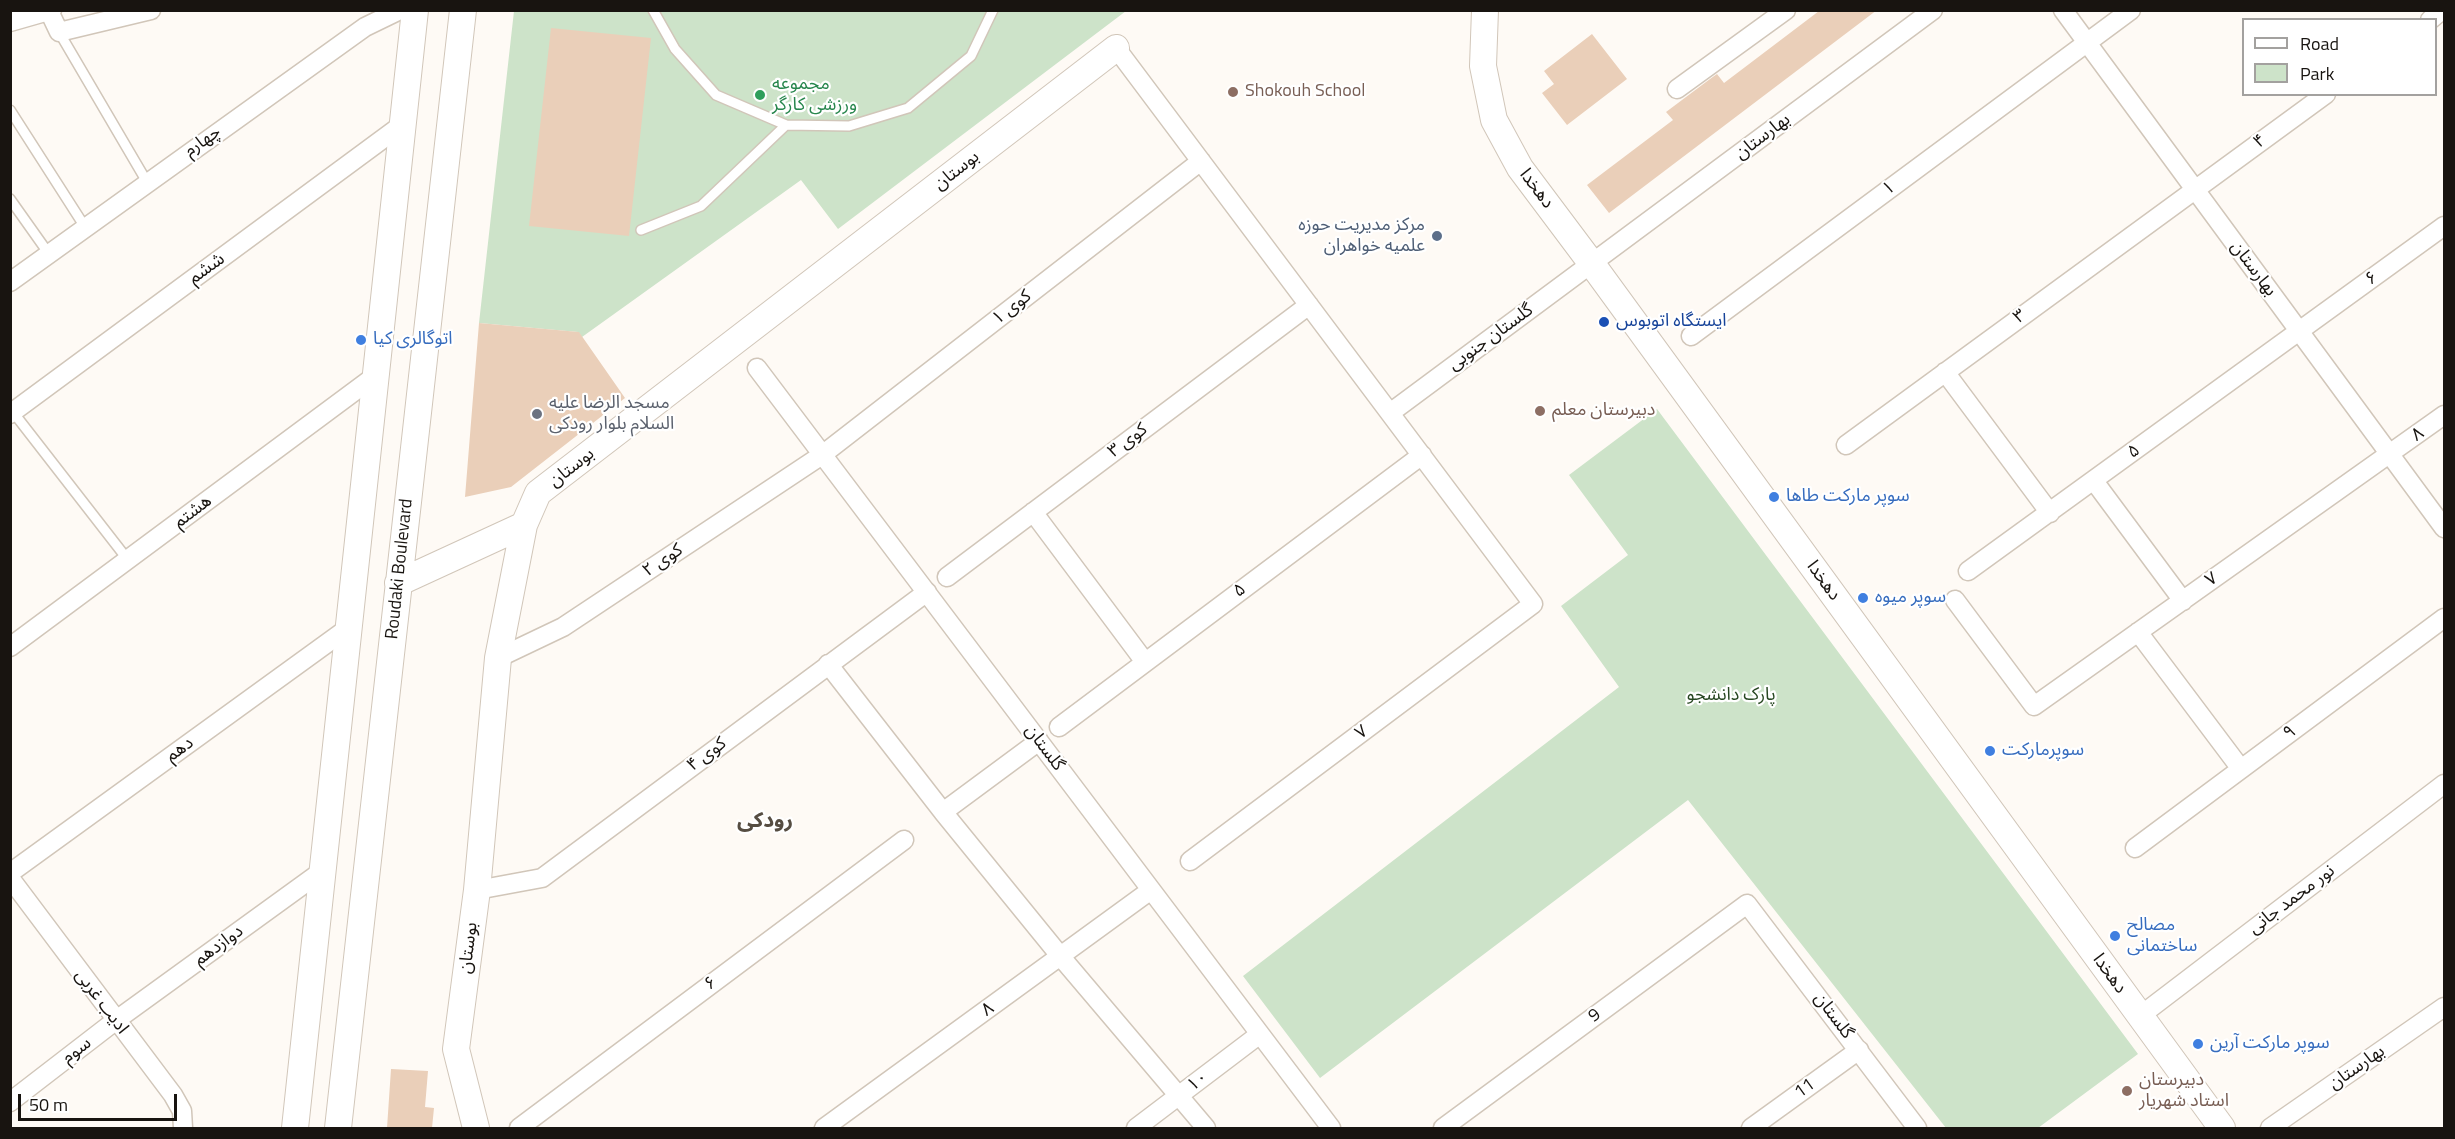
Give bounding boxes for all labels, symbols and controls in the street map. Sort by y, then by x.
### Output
legend [2242,18,2437,96]
text: Road [2300,30,2339,57]
text: Park [2300,60,2334,87]
place label: مجموعه ورزشی کارگر [772,74,857,116]
place label: Shokouh School [1245,81,1365,103]
marker: Shokouh School [1226,85,1240,99]
marker: مجموعه ورزشی کارگر [753,88,767,102]
street label: بهارستان [1731,109,1795,165]
street label: چهارم [181,122,225,162]
street label: ۴ [2249,130,2271,154]
street label: بوستان [930,147,984,195]
street label: دهخدا [1514,165,1558,213]
street label: ۱ [1878,177,1900,201]
place label: مرکز مدیریت حوزه علمیه خواهران [1298,215,1425,258]
marker: مرکز مدیریت حوزه علمیه خواهران [1430,229,1444,243]
street label: بهارستان [2225,237,2281,301]
street label: ششم [185,249,229,289]
street label: ۶ [2361,267,2383,291]
street label: کوی ۱ [988,286,1036,330]
street label: گلستان جنوبی [1444,300,1538,376]
street label: ۳ [2009,305,2031,329]
place label: ایستگاه اتوبوس [1616,311,1727,333]
marker: ایستگاه اتوبوس [1597,315,1611,329]
place label: اتوگالری کیا [373,329,453,351]
marker: اتوگالری کیا [354,333,368,347]
place label: مسجد الرضا علیه السلام بلوار رودکی [549,393,674,436]
place label: دبیرستان معلم [1552,400,1655,422]
marker: دبیرستان معلم [1533,404,1547,418]
marker: مسجد الرضا علیه السلام بلوار رودکی [530,407,544,421]
street label: کوی ۳ [1104,419,1152,463]
street label: ۸ [2407,423,2429,447]
street label: ۵ [2123,440,2145,464]
street label: بوستان [545,444,599,492]
place label: سوپر مارکت طاها [1786,486,1910,508]
marker: سوپر مارکت طاها [1767,490,1781,504]
street label: هشتم [170,491,216,533]
street label: Roudaki Boulevard [382,498,418,640]
street label: کوی ۲ [639,540,687,582]
street label: دهخدا [1801,557,1845,605]
street label: ۷ [2202,568,2222,592]
street label: ۵ [1229,579,1251,603]
place label: سوپر میوه [1875,587,1946,609]
marker: سوپر میوه [1856,591,1870,605]
park label: پارک دانشجو [1686,685,1776,707]
street label: گلستان [1020,721,1068,775]
street label: ۷ [1351,721,1373,745]
street label: ۹ [2279,721,2301,745]
street label: دهم [162,733,198,767]
street label: کوی ۴ [683,733,731,777]
place label: سوپرمارکت [2002,740,2084,762]
marker: سوپرمارکت [1983,744,1997,758]
district label: رودکی [737,809,793,835]
street label: نور محمد جانی [2244,860,2340,940]
place label: مصالح ساختمانی [2127,915,2197,958]
street label: دوازدهم [190,921,248,971]
street label: بوستان [455,921,483,975]
marker: مصالح ساختمانی [2108,929,2122,943]
street label: دهخدا [2087,950,2131,998]
street label: ادیب غربی [70,965,132,1039]
street label: ۶ [700,972,722,996]
street label: گلستان [1809,989,1857,1043]
street label: ۸ [977,998,999,1022]
street label: 9 [1585,1004,1605,1028]
street label: سوم [58,1033,96,1069]
place label: سوپر مارکت آرین [2210,1033,2330,1055]
marker: سوپر مارکت آرین [2191,1037,2205,1051]
street label: بهارستان [2325,1041,2389,1095]
street label: ۱۰ [1183,1067,1213,1097]
place label: دبیرستان استاد شهریار [2139,1070,2229,1112]
street label: 11 [1790,1074,1820,1104]
scale bar [21,1082,180,1120]
marker: دبیرستان استاد شهریار [2120,1084,2134,1098]
text: 50 m [29,1091,68,1118]

